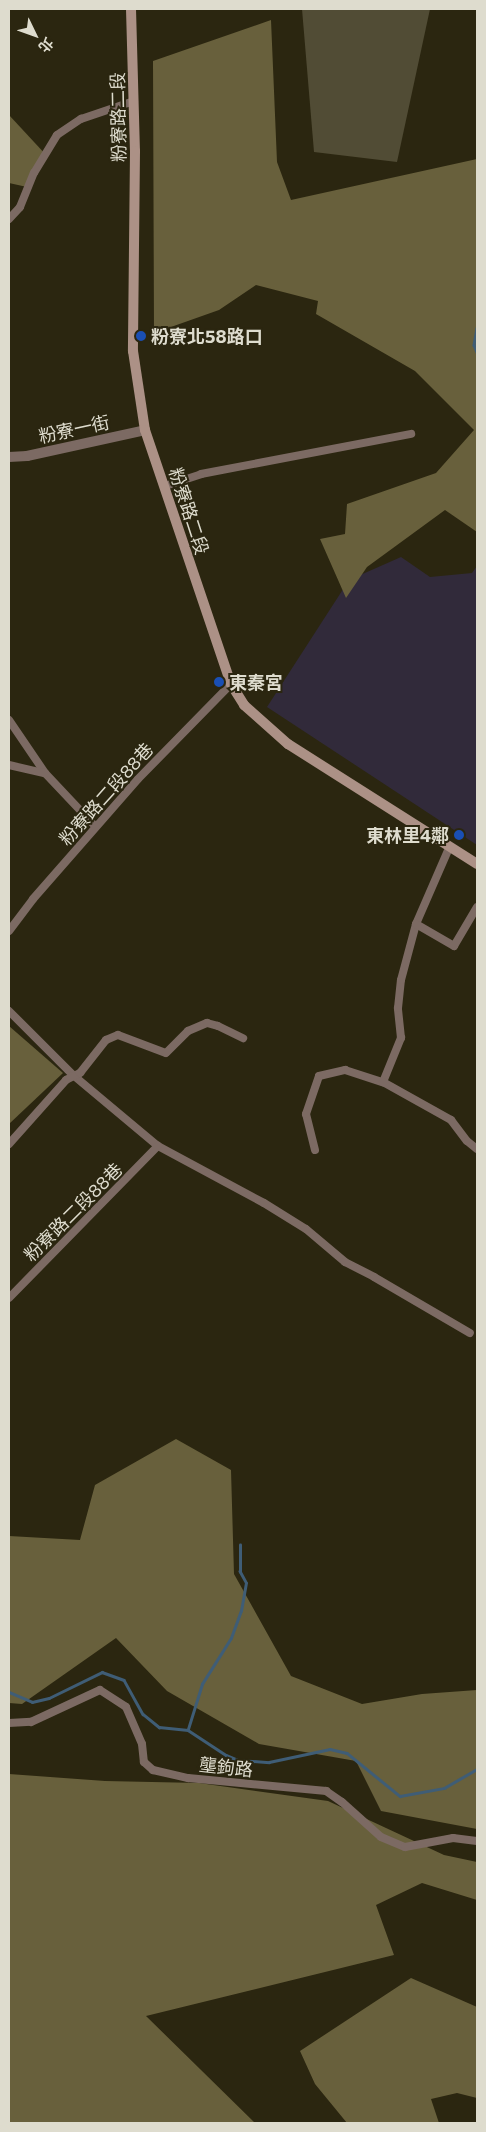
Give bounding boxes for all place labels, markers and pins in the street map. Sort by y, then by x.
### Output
place label: 粉寮北58路口 [151,325,263,347]
marker: 粉寮北58路口 [135,330,147,342]
place label: 東秦宮 [229,671,283,693]
marker: 東秦宮 [213,676,225,688]
place label: 東林里4鄰 [366,824,449,846]
marker: 東林里4鄰 [453,829,465,841]

